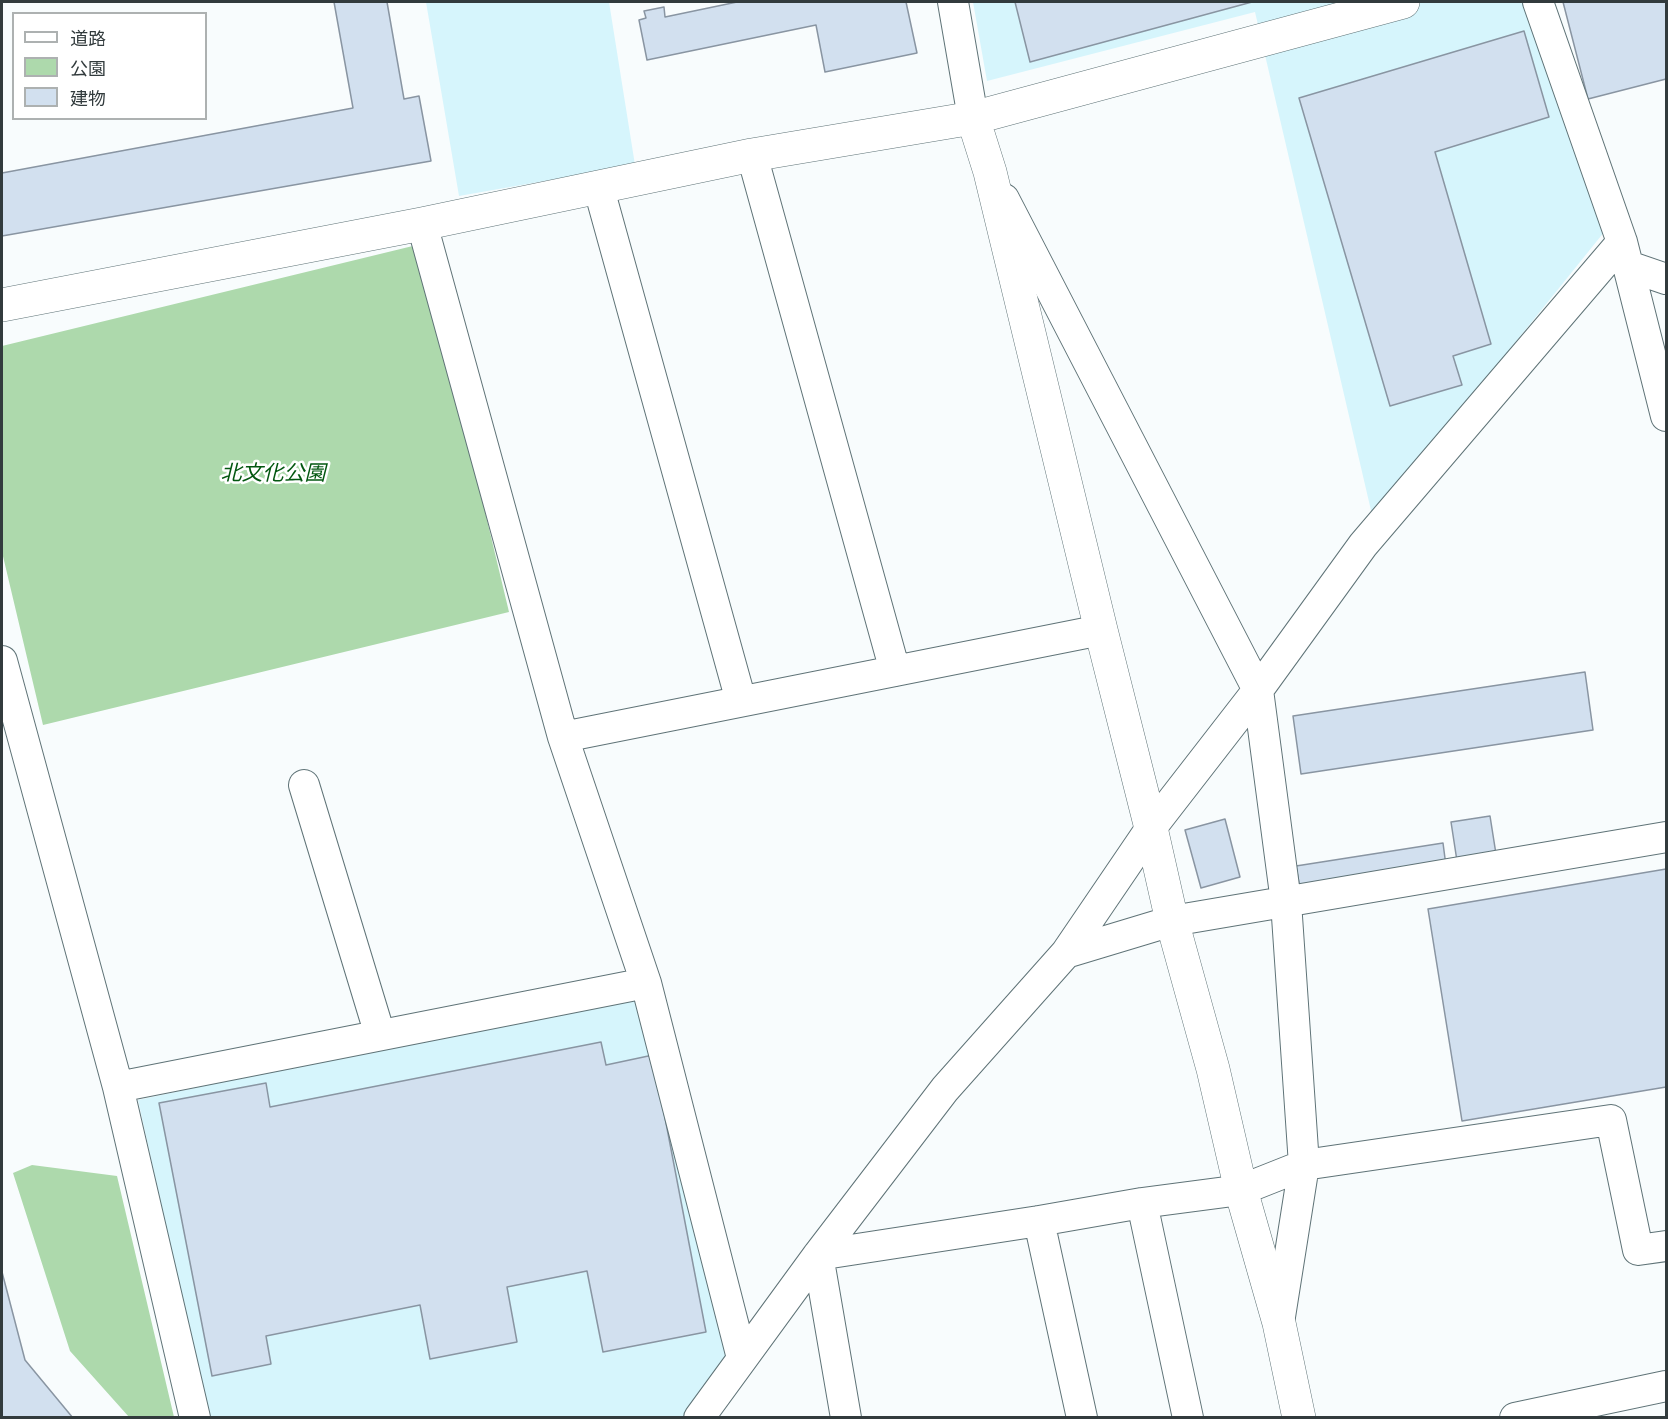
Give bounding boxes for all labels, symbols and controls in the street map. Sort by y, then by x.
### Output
legend [12,12,207,120]
text: 道路 [70,29,106,49]
text: 公園 [70,59,106,79]
text: 建物 [70,89,106,109]
park label: 北文化公園 [221,461,325,487]

